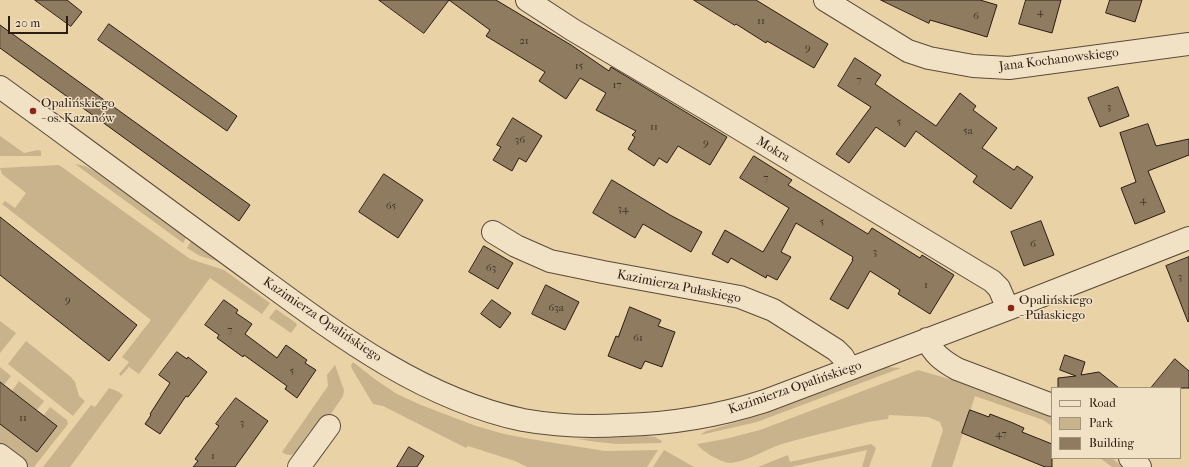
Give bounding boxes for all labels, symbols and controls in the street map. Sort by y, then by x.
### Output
house number: 4 [1037,5,1043,19]
scale bar [10,8,70,34]
house number: 6 [973,9,979,23]
house number: 11 [757,14,765,28]
text: 20 m [15,16,40,30]
house number: 21 [519,34,529,48]
house number: 9 [805,41,811,55]
street label: Jana Kochanowskiego [998,45,1120,75]
house number: 15 [575,59,583,73]
house number: 7 [856,73,862,87]
house number: 17 [612,78,622,92]
place label: Opalińskiego - os. Kazanów [41,96,115,127]
house number: 3 [1107,100,1111,114]
marker: Opalińskiego - os. Kazanów [28,106,38,116]
house number: 5 [897,115,901,129]
house number: 11 [650,120,658,134]
house number: 5a [963,124,973,138]
house number: 36 [515,133,525,147]
street label: Mokra [753,134,793,166]
house number: 9 [703,136,709,150]
house number: 7 [763,171,769,185]
house number: 4 [1140,193,1146,207]
house number: 65 [386,199,396,213]
house number: 34 [617,202,629,216]
house number: 5 [820,215,824,229]
house number: 6 [1030,237,1036,251]
house number: 3 [873,245,877,259]
house number: 63 [486,261,496,275]
street label: Kazimierza Pułaskiego [616,267,742,307]
house number: 3 [1178,270,1182,284]
street label: Kazimierza Opalińskiego [260,274,384,366]
house number: 1 [924,278,928,292]
house number: 9 [65,293,71,307]
place label: Opalińskiego - Pułaskiego [1019,293,1093,324]
house number: 63a [548,301,564,315]
marker: Opalińskiego - Pułaskiego [1006,303,1016,313]
house number: 7 [227,323,233,337]
house number: 61 [633,331,643,345]
street label: Kazimierza Opalińskiego [726,358,864,418]
house number: 5 [290,364,294,378]
legend [1051,387,1181,459]
text: Road [1089,396,1116,410]
house number: 11 [19,411,27,425]
house number: 3 [240,416,244,430]
text: Park [1089,416,1113,430]
house number: 47 [995,427,1007,441]
text: Building [1089,436,1134,450]
house number: 1 [211,449,215,463]

